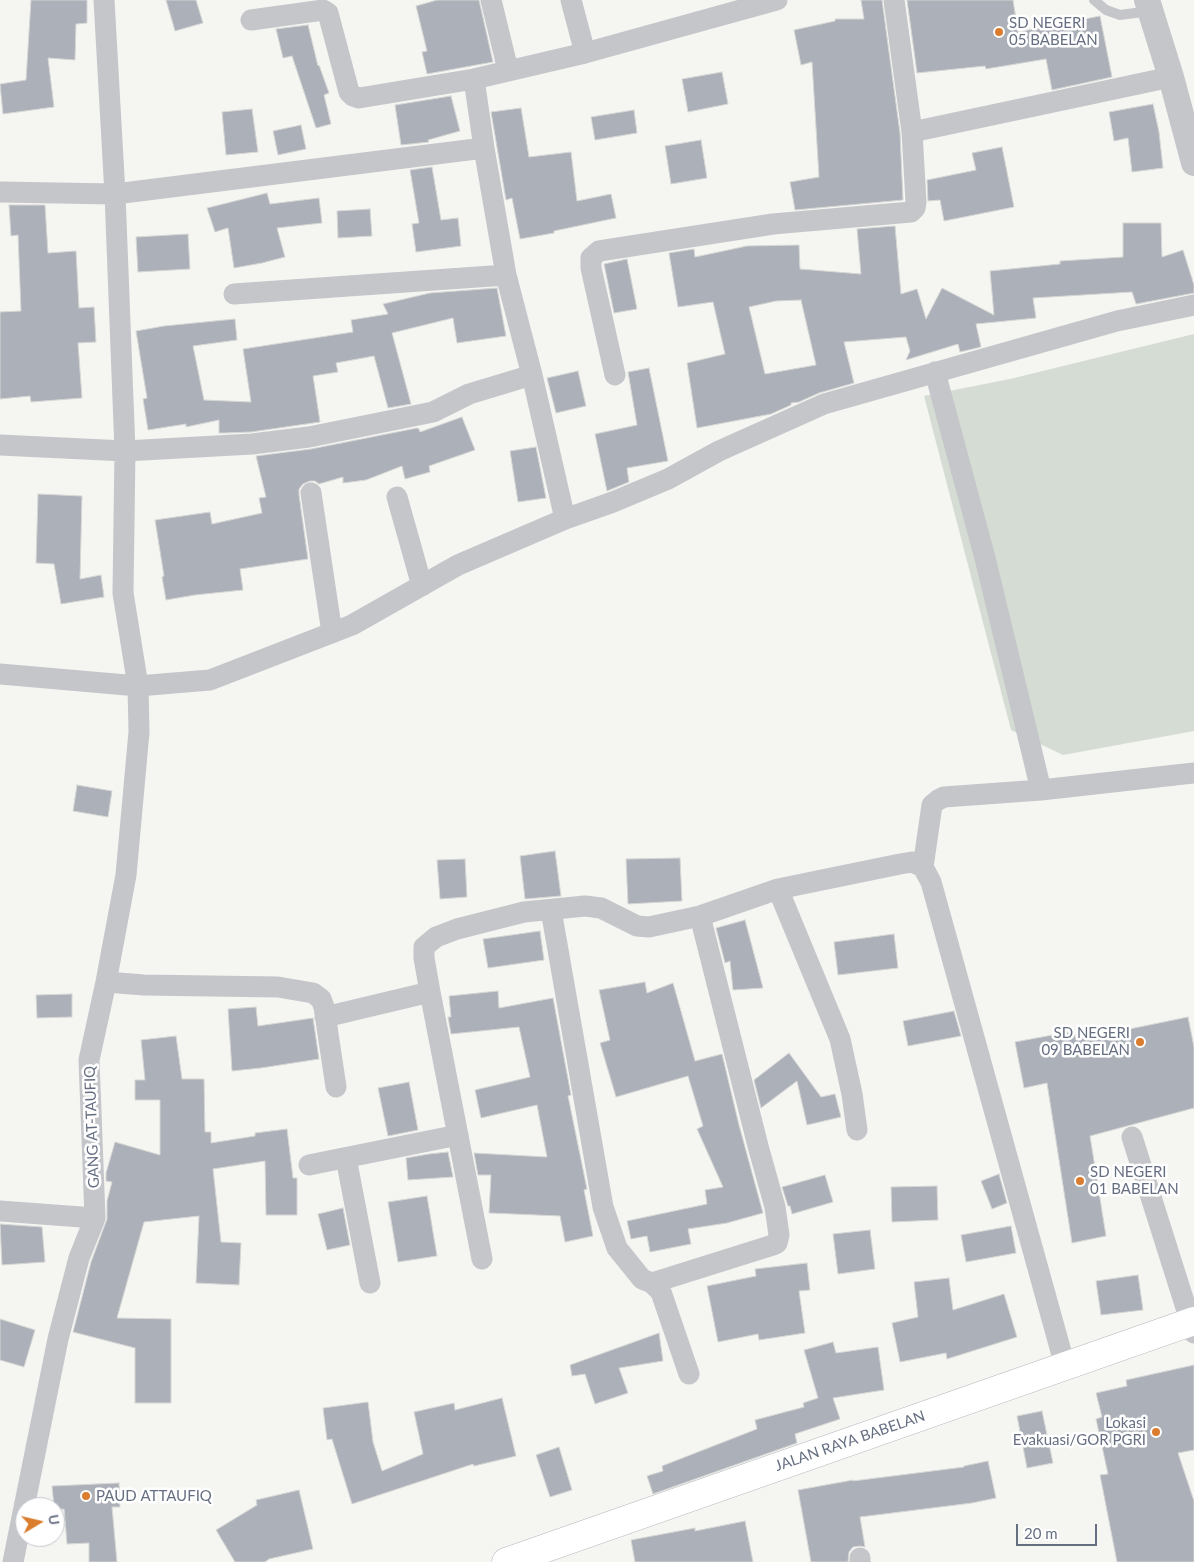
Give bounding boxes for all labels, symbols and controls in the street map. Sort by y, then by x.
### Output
place label: SD NEGERI 05 BABELAN [1009,14,1098,49]
marker: SD NEGERI 05 BABELAN [993,26,1005,38]
place label: SD NEGERI 09 BABELAN [1041,1024,1130,1059]
marker: SD NEGERI 09 BABELAN [1134,1036,1146,1048]
street label: GANG AT-TAUFIQ [81,1066,103,1188]
place label: SD NEGERI 01 BABELAN [1090,1163,1179,1198]
marker: SD NEGERI 01 BABELAN [1074,1175,1086,1187]
street label: JALAN RAYA BABELAN [773,1407,927,1475]
place label: Lokasi Evakuasi/GOR PGRI [1013,1414,1146,1449]
marker: Lokasi Evakuasi/GOR PGRI [1150,1426,1162,1438]
place label: PAUD ATTAUFIQ [96,1487,212,1505]
marker: PAUD ATTAUFIQ [80,1490,92,1502]
north arrow [15,1497,65,1547]
text: U [45,1513,64,1526]
scale bar [1019,1514,1100,1546]
text: 20 m [1024,1524,1058,1542]

